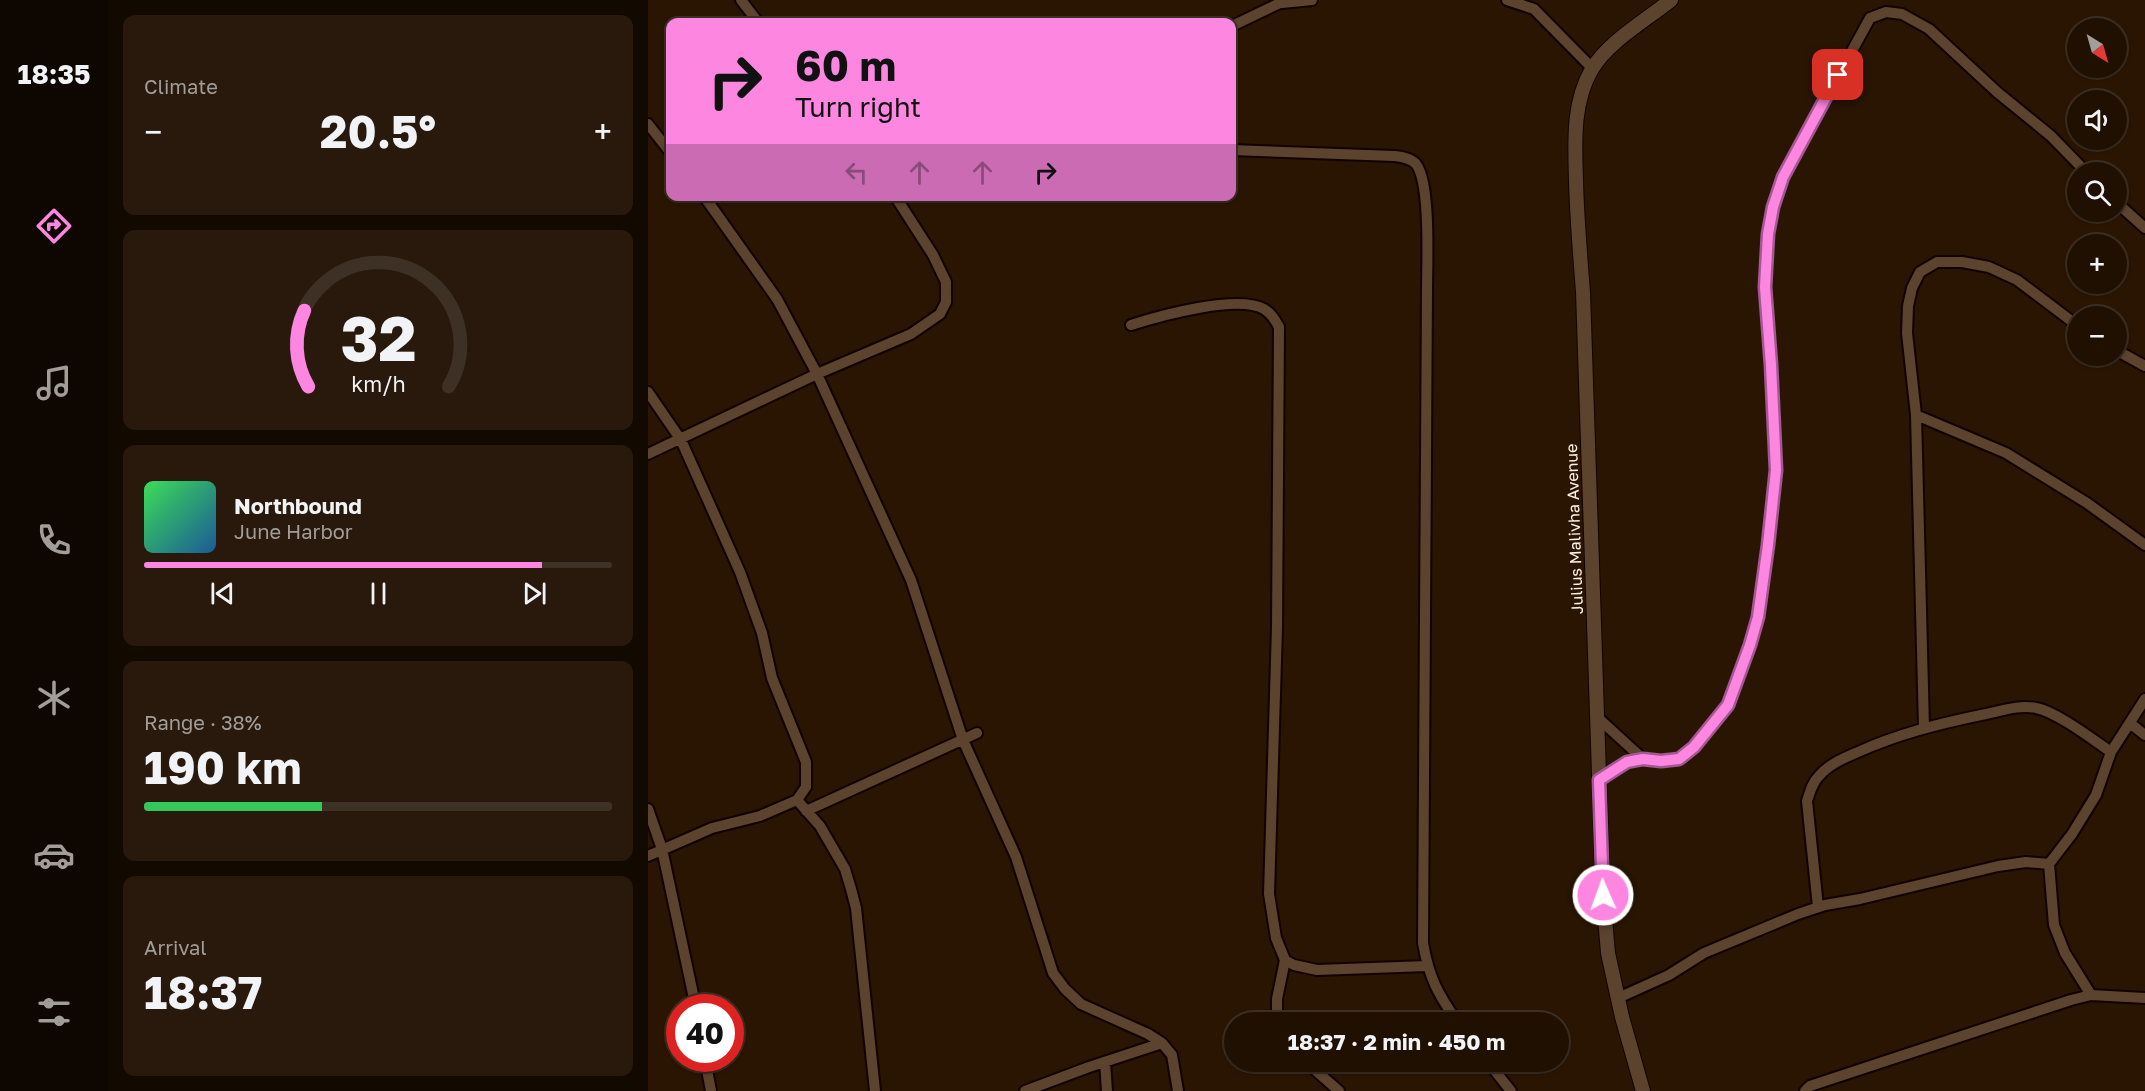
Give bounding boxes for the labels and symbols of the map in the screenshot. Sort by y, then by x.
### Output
north arrow [2067,18,2127,78]
pin [1812,49,1863,100]
street label: Julius Malivha Avenue [1561,443,1587,615]
position arrow [1571,863,1635,927]
speed limit sign: 40 [666,994,744,1072]

